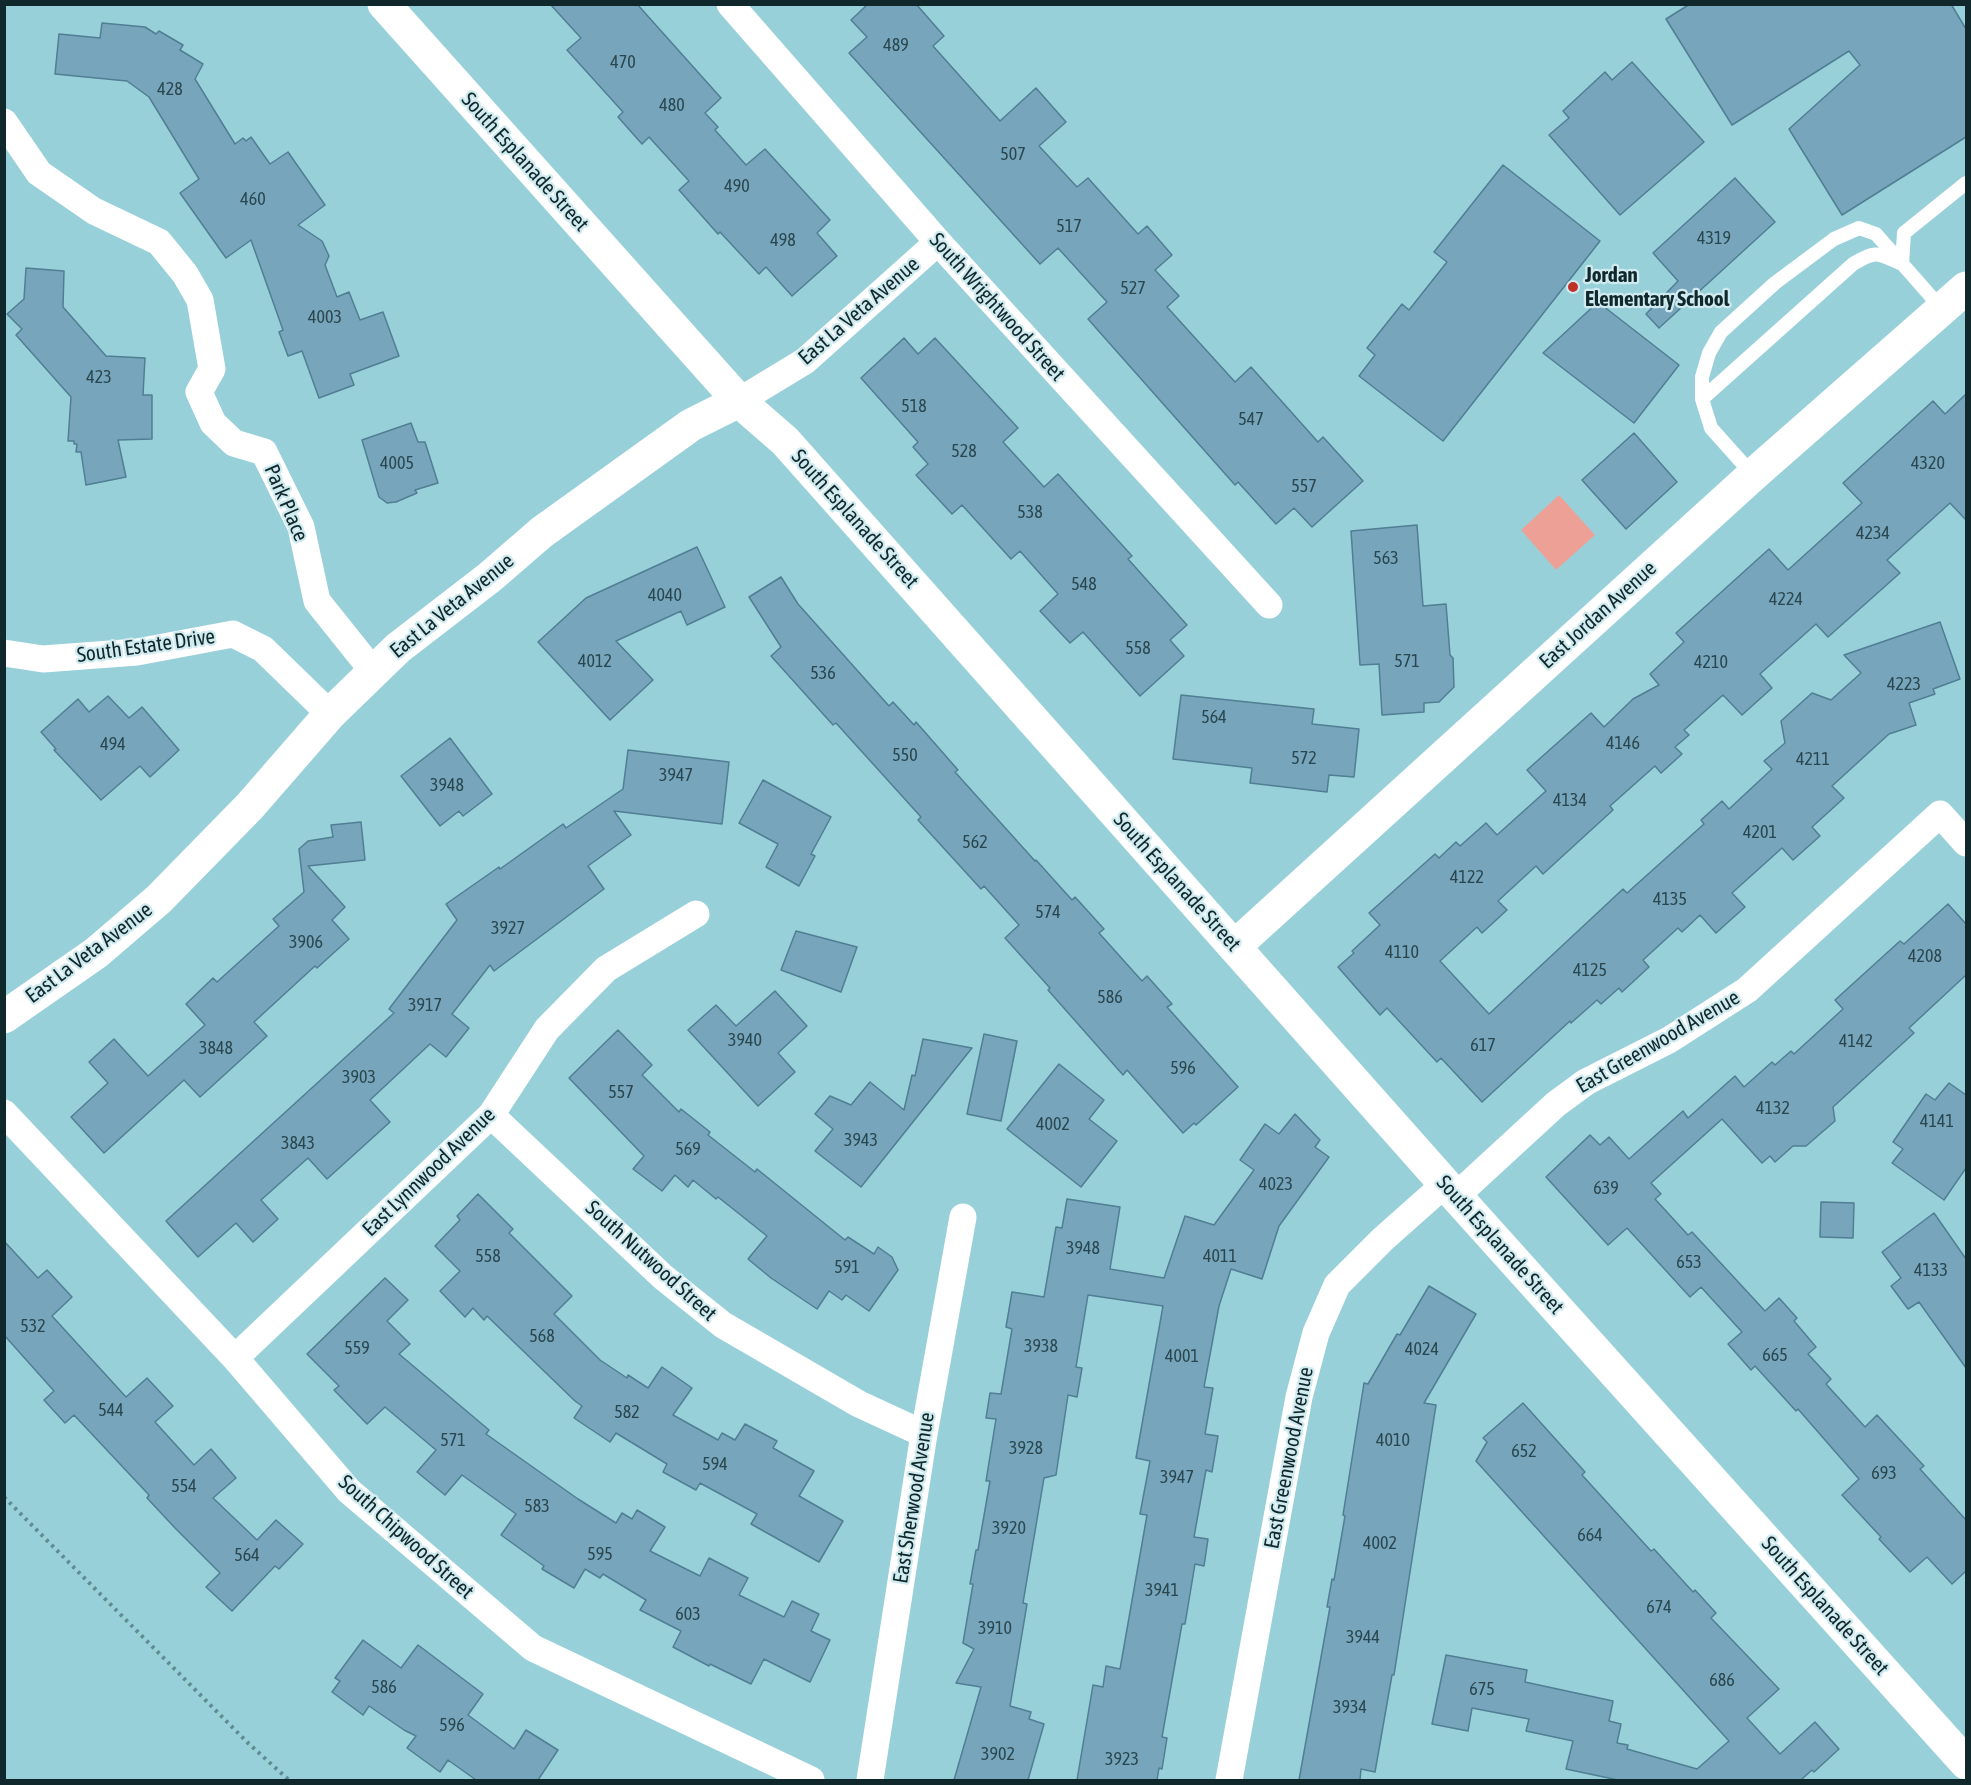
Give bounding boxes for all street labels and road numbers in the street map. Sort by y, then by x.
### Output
street label: South Esplanade Street [456,87,594,237]
street label: South Wrightwood Street [924,228,1070,386]
street label: East La Veta Avenue [793,252,925,370]
street label: South Esplanade Street [786,444,924,594]
street label: Park Place [259,461,313,545]
street label: East La Veta Avenue [385,548,519,664]
street label: East Jordan Avenue [1534,556,1662,674]
street label: South Estate Drive [75,624,217,668]
street label: South Esplanade Street [1108,807,1246,957]
street label: East La Veta Avenue [21,897,157,1009]
street label: East Greenwood Avenue [1572,985,1744,1099]
street label: East Lynnwood Avenue [357,1102,501,1242]
street label: South Esplanade Street [1431,1170,1569,1320]
street label: South Nutwood Street [580,1196,722,1326]
street label: East Greenwood Avenue [1259,1365,1319,1551]
street label: East Sherwood Avenue [888,1411,940,1585]
street label: South Chipwood Street [333,1470,479,1604]
street label: South Esplanade Street [1756,1531,1894,1681]

